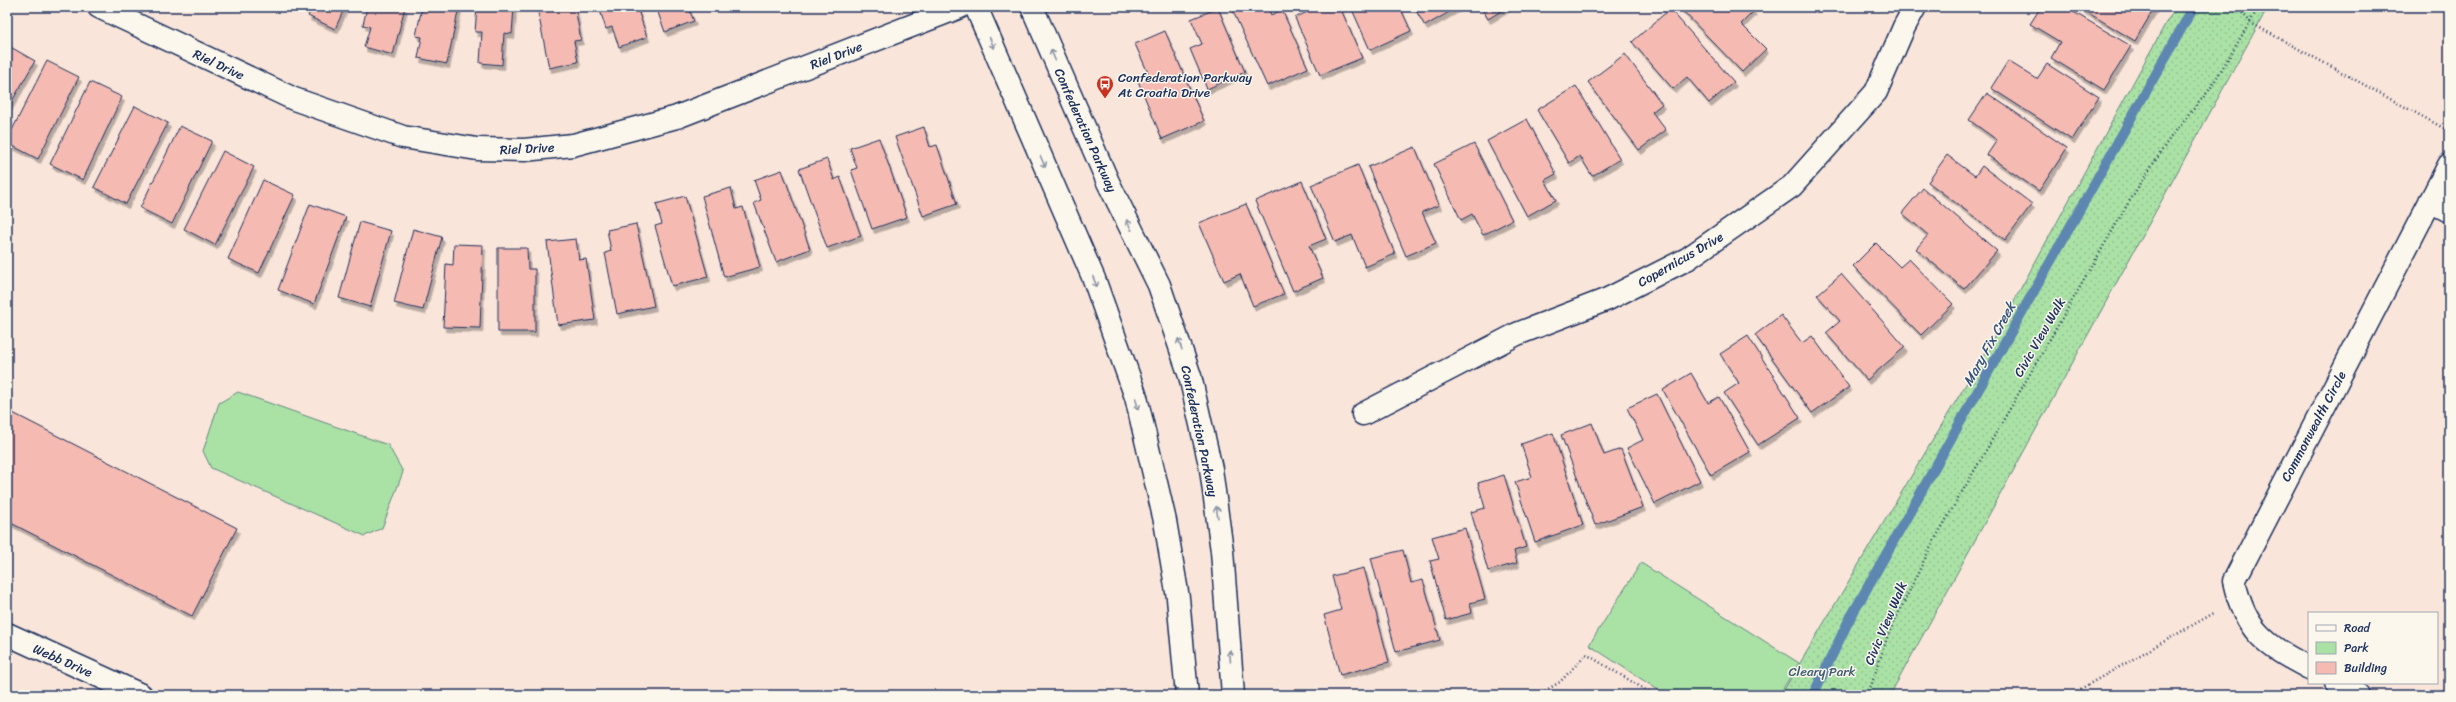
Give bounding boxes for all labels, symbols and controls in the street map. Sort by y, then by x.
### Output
street label: Riel Drive [807,35,866,76]
one-way arrow [988,36,996,48]
street label: Riel Drive [189,42,249,87]
one-way arrow [1049,50,1056,62]
street label: Confederation Parkway [1048,64,1123,196]
place label: Confederation Parkway At Croatia Drive [1117,66,1252,104]
bus stop icon: Confederation Parkway At Croatia Drive [1095,74,1115,99]
street label: Riel Drive [499,136,555,161]
one-way arrow [1040,156,1047,168]
one-way arrow [1125,219,1132,231]
street label: Copernicus Drive [1633,225,1728,293]
one-way arrow [1091,275,1099,287]
street label: Civic View Walk [2007,293,2072,382]
water label: Mary Fix Creek [1956,296,2024,391]
one-way arrow [1175,339,1183,351]
street label: Confederation Parkway [1174,363,1225,499]
street label: Commonwealth Circle [2274,367,2352,486]
one-way arrow [1134,397,1142,410]
one-way arrow [1213,506,1221,519]
street label: Civic View Walk [1857,578,1913,669]
legend [2308,612,2438,684]
text: Road [2344,617,2371,639]
street label: Webb Drive [29,637,96,684]
text: Park [2344,637,2369,659]
one-way arrow [1227,650,1234,663]
text: Building [2344,657,2387,679]
park label: Cleary Park [1788,660,1856,683]

